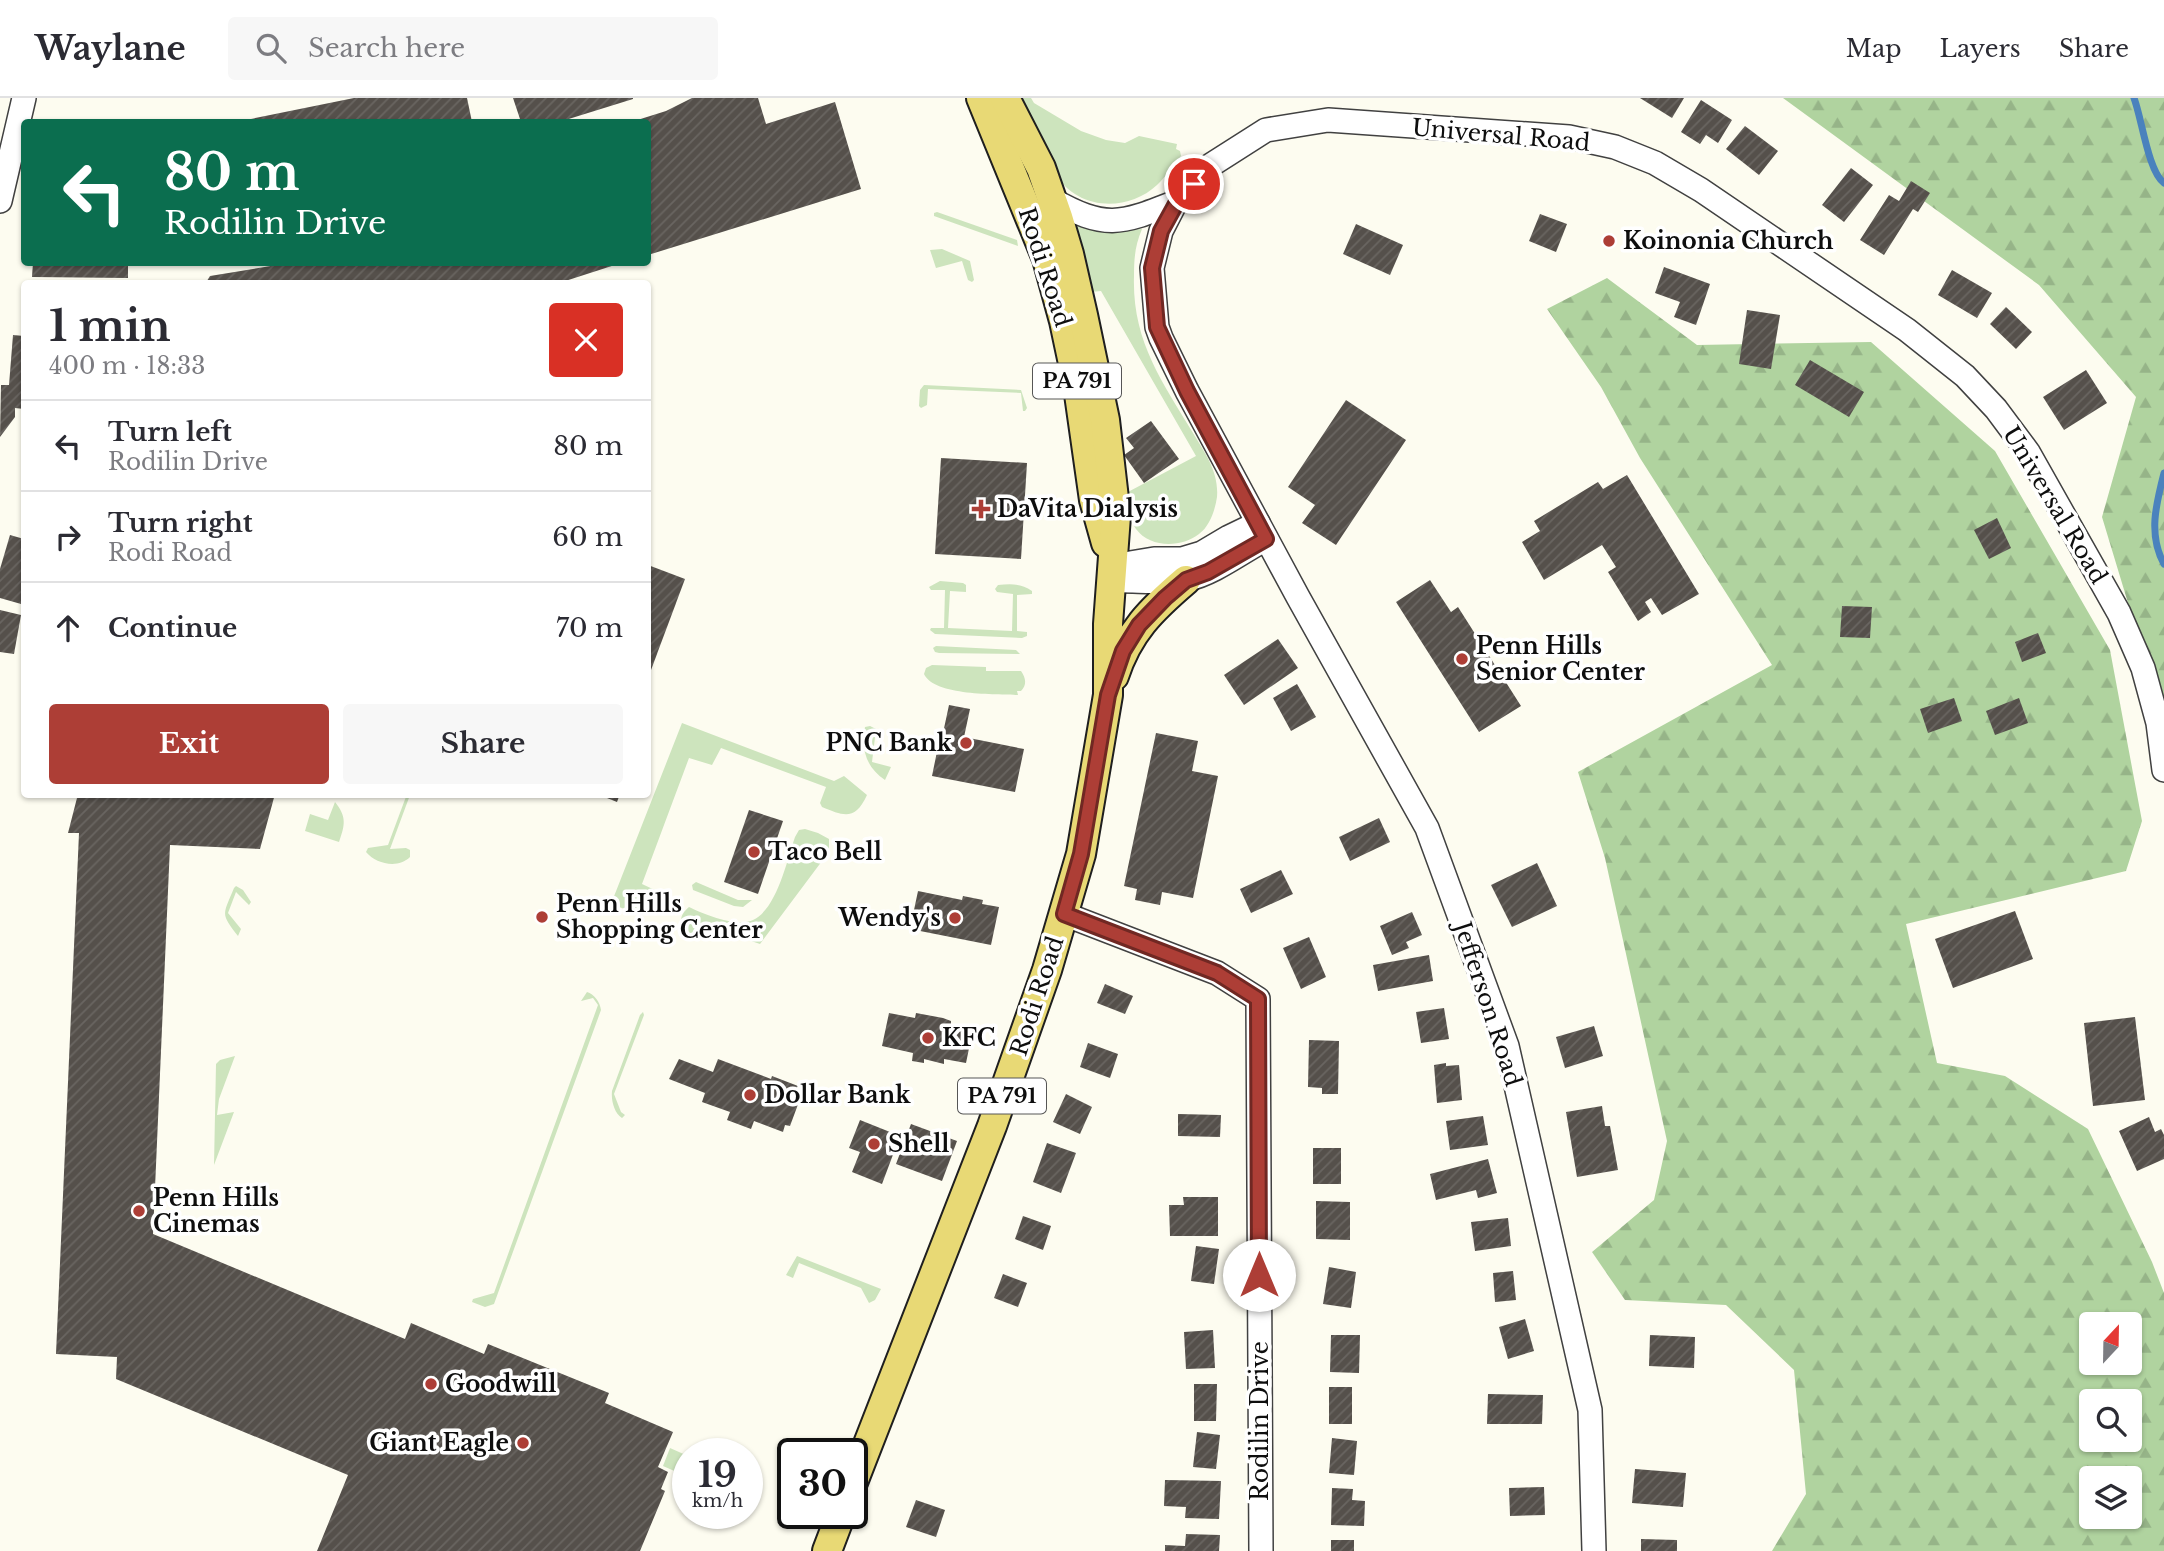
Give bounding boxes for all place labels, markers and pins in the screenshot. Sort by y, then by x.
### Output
pin [1164,154,1224,214]
place label: Koinonia Church [1623,227,1834,255]
marker: Koinonia Church [1601,233,1617,249]
place label: DaVita Dialysis [997,495,1178,523]
marker: DaVita Dialysis [971,499,991,519]
place label: Penn Hills Senior Center [1476,632,1645,686]
marker: Penn Hills Senior Center [1454,651,1470,667]
place label: PNC Bank [826,729,953,757]
marker: PNC Bank [958,735,974,751]
place label: Taco Bell [768,838,882,866]
marker: Taco Bell [746,844,762,860]
place label: Penn Hills Shopping Center [556,890,763,944]
place label: Wendy's [837,904,941,932]
marker: Penn Hills Shopping Center [534,909,550,925]
marker: Wendy's [947,910,963,926]
place label: KFC [942,1024,996,1052]
marker: KFC [920,1030,936,1046]
place label: Dollar Bank [764,1081,911,1109]
marker: Dollar Bank [742,1087,758,1103]
place label: Shell [888,1130,949,1158]
marker: Shell [866,1136,882,1152]
place label: Penn Hills Cinemas [153,1184,279,1238]
marker: Penn Hills Cinemas [131,1203,147,1219]
place label: Goodwill [445,1370,556,1398]
marker: Goodwill [423,1376,439,1392]
place label: Giant Eagle [369,1429,509,1457]
marker: Giant Eagle [515,1435,531,1451]

